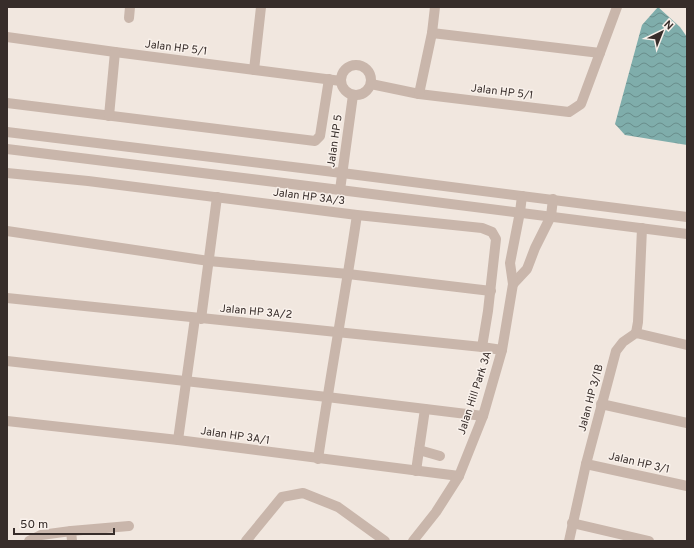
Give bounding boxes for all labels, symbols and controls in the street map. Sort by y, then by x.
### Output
north arrow [642,12,682,52]
text: N [660,18,676,33]
street label: Jalan HP 5/1 [144,37,208,59]
street label: Jalan HP 5/1 [470,81,534,103]
street label: Jalan HP 5 [324,113,346,168]
street label: Jalan HP 3A/3 [272,186,346,208]
street label: Jalan HP 3A/2 [219,302,293,322]
street label: Jalan Hill Park 3A [455,349,495,437]
street label: Jalan HP 3/1B [575,363,607,433]
street label: Jalan HP 3A/1 [199,424,271,448]
street label: Jalan HP 3/1 [607,449,671,477]
scale bar [14,510,114,536]
text: 50 m [20,517,48,533]

